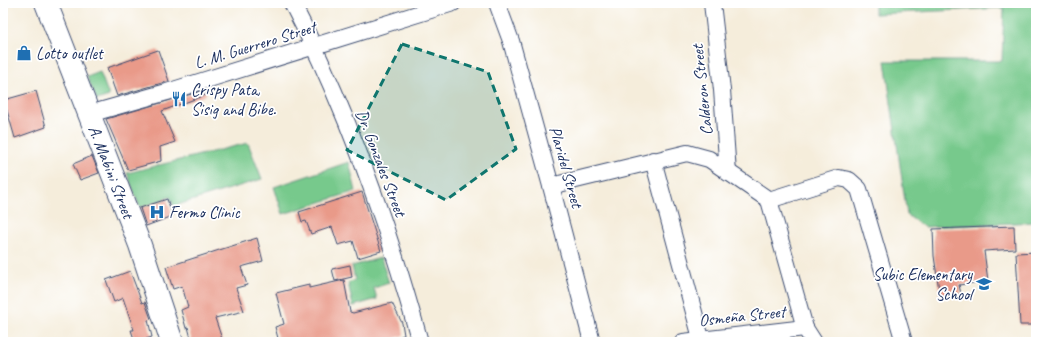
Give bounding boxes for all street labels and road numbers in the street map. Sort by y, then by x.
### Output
street label: L. M. Guerrero Street [192,16,320,73]
street label: Calderon Street [687,41,717,136]
street label: Dr. Gonzales Street [351,107,412,222]
street label: A. Mabini Street [84,122,140,223]
street label: Plaridel Street [544,124,588,212]
street label: Osmeña Street [698,301,788,331]

